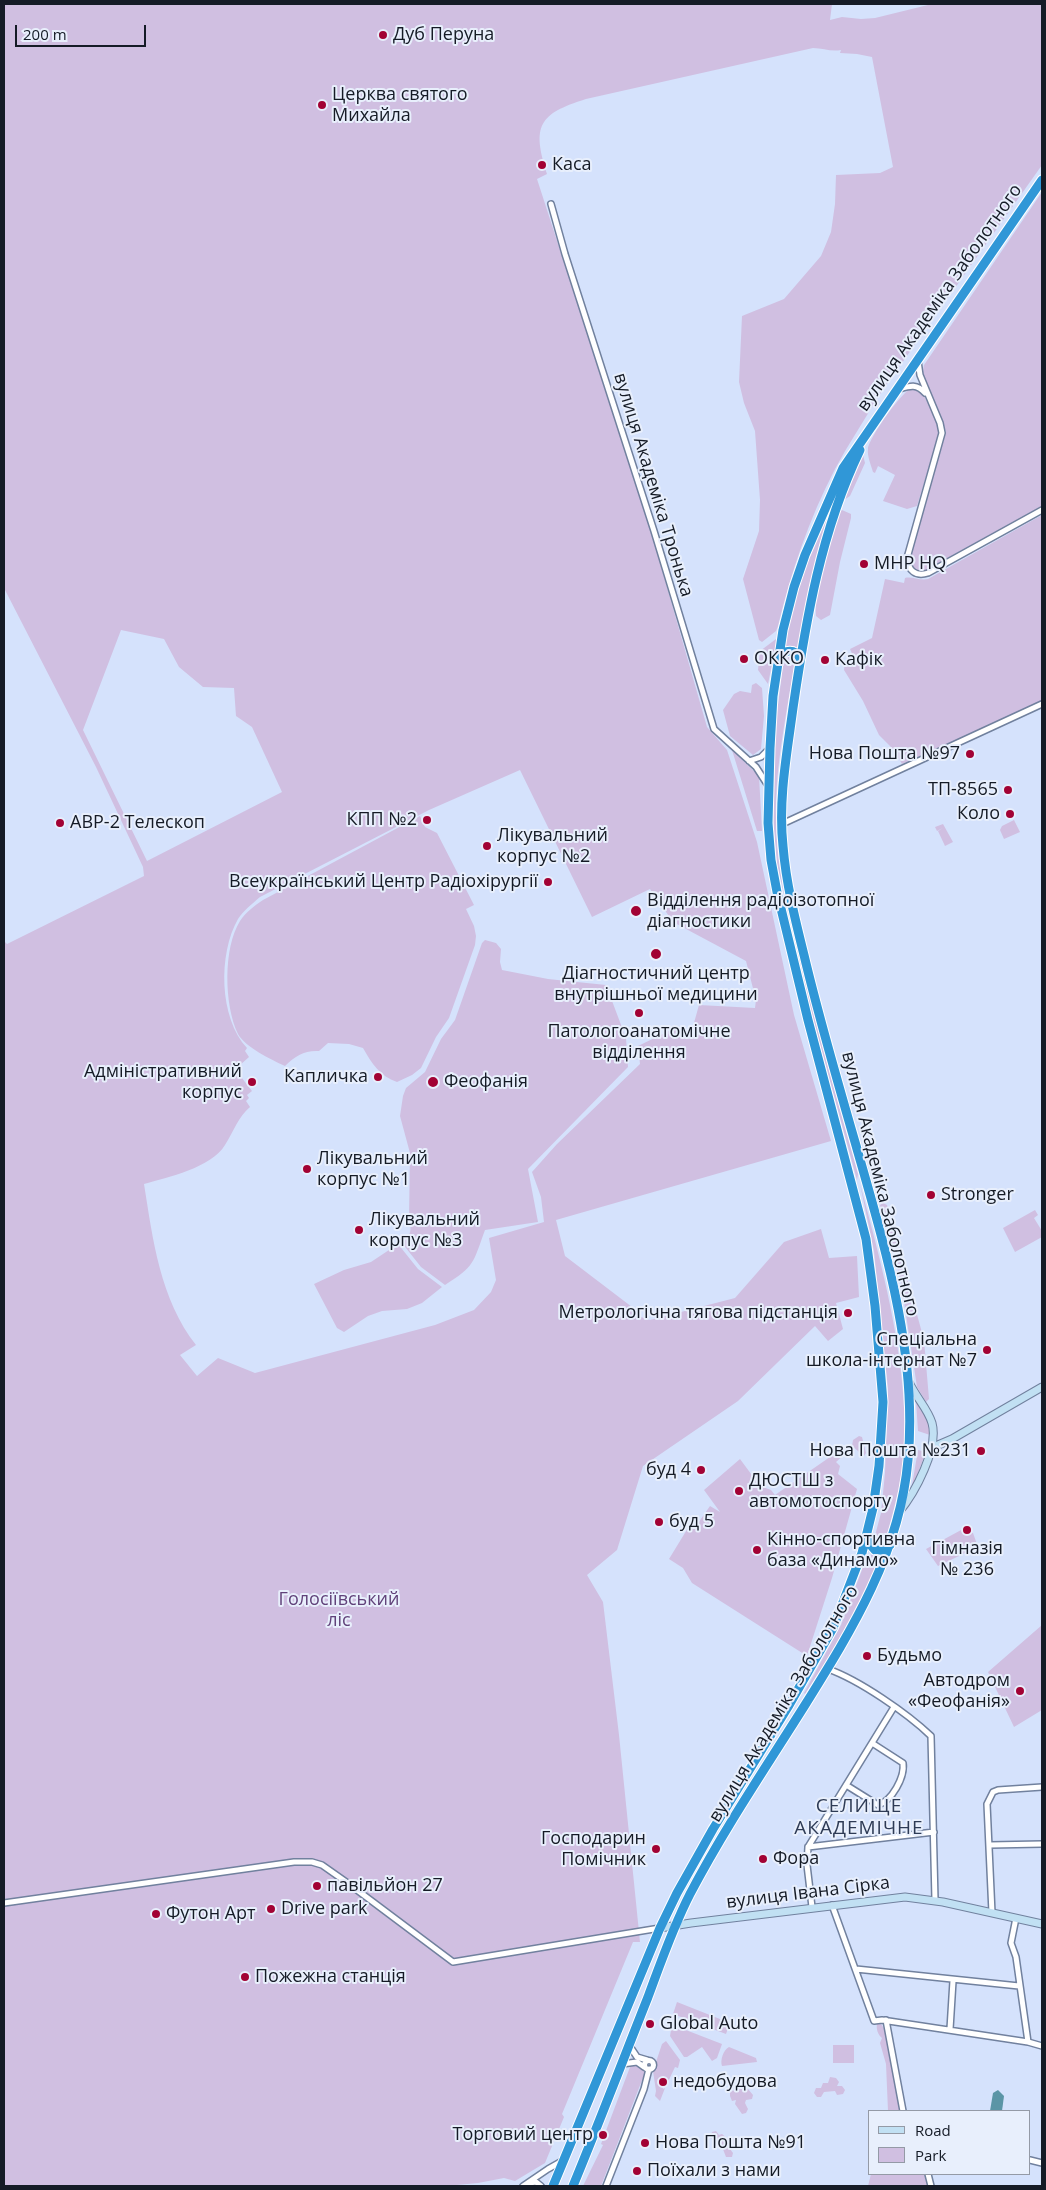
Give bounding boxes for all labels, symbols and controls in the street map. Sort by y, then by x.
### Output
scale bar [18,15,149,47]
text: 200 m [23,24,67,44]
place label: Дуб Перуна [393,24,494,46]
marker: Дуб Перуна [377,29,389,41]
place label: Церква святого Михайла [332,84,468,126]
marker: Церква святого Михайла [316,99,328,111]
place label: Каса [552,154,592,176]
marker: Каса [536,159,548,171]
street label: вулиця Академіка Заболотного [853,180,1027,416]
street label: вулиця Академіка Тронька [609,370,697,600]
place label: MHP HQ [874,553,946,575]
marker: MHP HQ [858,558,870,570]
place label: ОККО [754,648,804,670]
place label: Кафік [835,649,883,671]
marker: ОККО [738,653,750,665]
marker: Кафік [819,654,831,666]
place label: Нова Пошта №97 [809,743,960,765]
marker: Нова Пошта №97 [964,748,976,760]
place label: ТП-8565 [928,779,998,801]
marker: ТП-8565 [1002,784,1014,796]
place label: Коло [957,803,1000,825]
marker: Коло [1004,808,1016,820]
place label: КПП №2 [347,809,417,831]
place label: АВР-2 Телескоп [70,812,205,834]
marker: КПП №2 [421,814,433,826]
marker: АВР-2 Телескоп [54,817,66,829]
place label: Лікувальний корпус №2 [497,825,608,868]
marker: Лікувальний корпус №2 [481,840,493,852]
place label: Всеукраїнський Центр Радіохірургії [229,871,538,893]
marker: Всеукраїнський Центр Радіохірургії [542,876,554,888]
place label: Відділення радіоізотопної діагностики [647,890,874,932]
marker: Відділення радіоізотопної діагностики [629,904,643,918]
marker: Діагностичний центр внутрішньої медицини [649,947,663,961]
place label: Діагностичний центр внутрішньої медицини [554,963,758,1006]
marker: Патологоанатомічне відділення [633,1007,645,1019]
place label: Патологоанатомічне відділення [548,1021,730,1064]
street label: вулиця Академіка Заболотного [837,1049,923,1319]
place label: Адміністративний корпус [84,1061,242,1104]
place label: Капличка [284,1066,368,1088]
marker: Капличка [372,1071,384,1083]
place label: Феофанія [444,1071,528,1093]
marker: Феофанія [426,1075,440,1089]
marker: Адміністративний корпус [246,1076,258,1088]
place label: Лікувальний корпус №1 [317,1148,428,1190]
marker: Лікувальний корпус №1 [301,1163,313,1175]
place label: Stronger [941,1184,1014,1206]
marker: Stronger [925,1189,937,1201]
place label: Лікувальний корпус №3 [369,1209,480,1252]
marker: Лікувальний корпус №3 [353,1224,365,1236]
place label: Метрологічна тягова підстанція [559,1302,838,1324]
marker: Метрологічна тягова підстанція [842,1307,854,1319]
place label: Спеціальна школа-інтернат №7 [806,1329,977,1372]
marker: Спеціальна школа-інтернат №7 [981,1344,993,1356]
place label: Нова Пошта №231 [810,1440,971,1462]
marker: Нова Пошта №231 [975,1445,987,1457]
place label: буд 4 [646,1459,691,1481]
marker: буд 4 [695,1464,707,1476]
place label: ДЮСТШ з автомотоспорту [749,1470,891,1512]
marker: ДЮСТШ з автомотоспорту [733,1485,745,1497]
place label: буд 5 [669,1511,714,1533]
marker: буд 5 [653,1516,665,1528]
marker: Гімназія № 236 [961,1524,973,1536]
place label: Кінно-спортивна база «Динамо» [767,1529,915,1572]
place label: Гімназія № 236 [931,1538,1003,1580]
marker: Кінно-спортивна база «Динамо» [751,1544,763,1556]
street label: вулиця Академіка Заболотного [705,1582,863,1826]
park label: Голосіївський ліс [279,1589,399,1632]
place label: Будьмо [877,1645,942,1667]
marker: Будьмо [861,1650,873,1662]
place label: Автодром «Феофанія» [908,1670,1010,1712]
marker: Автодром «Феофанія» [1014,1685,1026,1697]
district label: СЕЛИЩЕ АКАДЕМІЧНЕ [793,1796,925,1840]
place label: Господарин Помічник [541,1828,646,1870]
marker: Господарин Помічник [650,1843,662,1855]
place label: Фора [773,1848,819,1870]
marker: Фора [757,1853,769,1865]
street label: вулиця Івана Сірка [725,1872,891,1914]
place label: павільйон 27 [327,1875,443,1897]
marker: павільйон 27 [311,1880,323,1892]
place label: Drive park [281,1898,368,1920]
place label: Футон Арт [166,1903,256,1925]
marker: Drive park [265,1903,277,1915]
marker: Футон Арт [150,1908,162,1920]
place label: Пожежна станція [255,1966,406,1988]
marker: Пожежна станція [239,1971,251,1983]
place label: Global Auto [660,2013,758,2035]
marker: Global Auto [644,2018,656,2030]
place label: недобудова [673,2071,777,2093]
marker: недобудова [657,2076,669,2088]
legend [868,2110,1031,2175]
text: Road [915,2120,951,2140]
place label: Торговий центр [453,2124,593,2146]
marker: Торговий центр [597,2129,609,2141]
place label: Нова Пошта №91 [655,2132,806,2154]
marker: Нова Пошта №91 [639,2137,651,2149]
text: Park [915,2145,946,2165]
place label: Поїхали з нами [647,2160,781,2182]
marker: Поїхали з нами [631,2165,643,2177]

